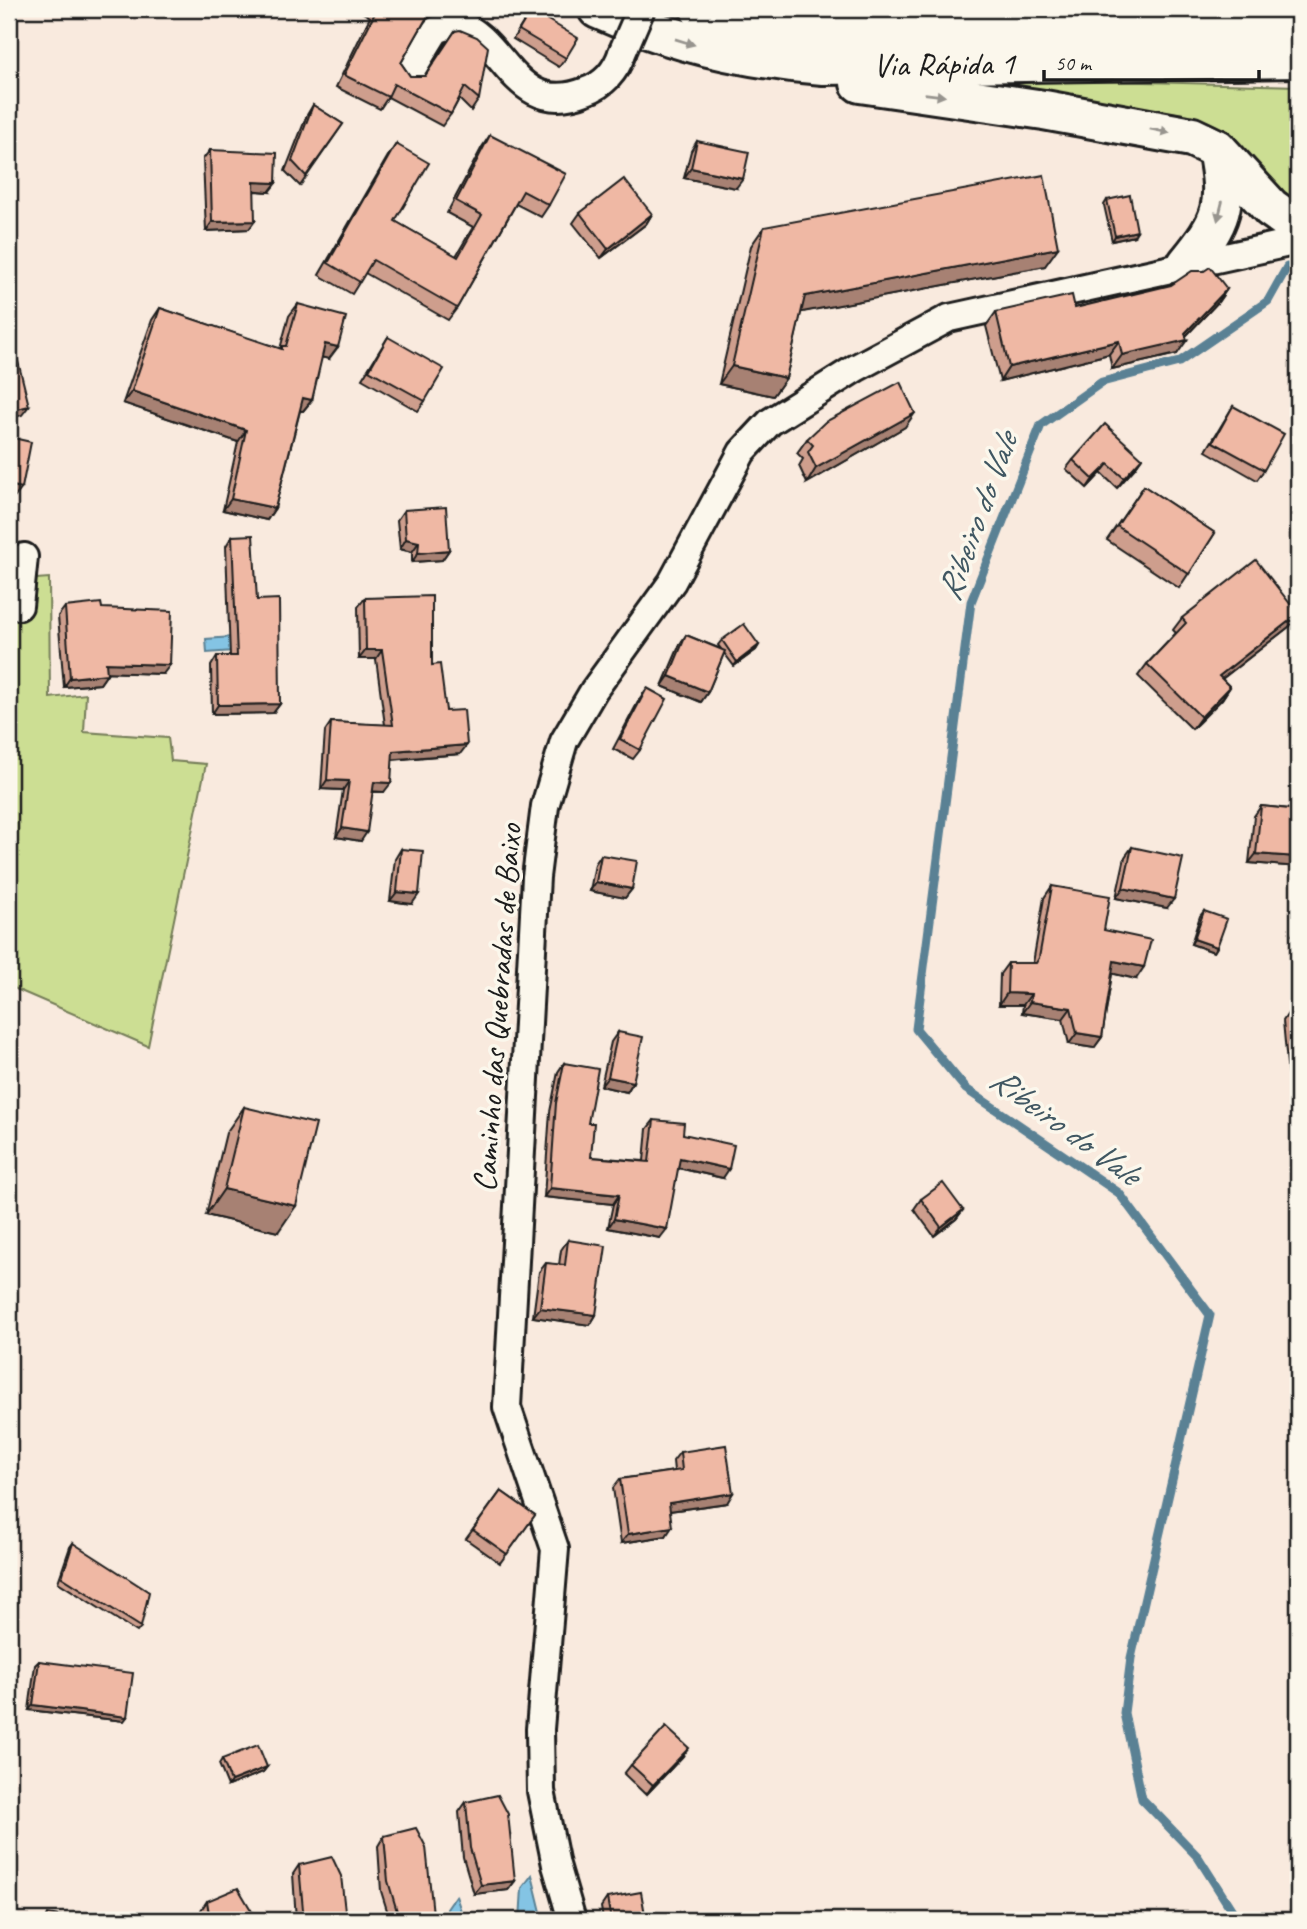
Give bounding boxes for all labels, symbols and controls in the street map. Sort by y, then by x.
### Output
one-way arrow [674,37,695,47]
scale bar [1044,38,1260,82]
street label: Via Rápida 1 [873,42,1018,86]
text: 50 m [1055,50,1093,76]
one-way arrow [924,90,946,101]
one-way arrow [1149,126,1171,137]
one-way arrow [1214,200,1225,222]
water label: Ribeiro do Vale [926,422,1030,607]
street label: Caminho das Quebradas de Baixo [463,821,531,1193]
water label: Ribeiro do Vale [981,1057,1153,1199]

